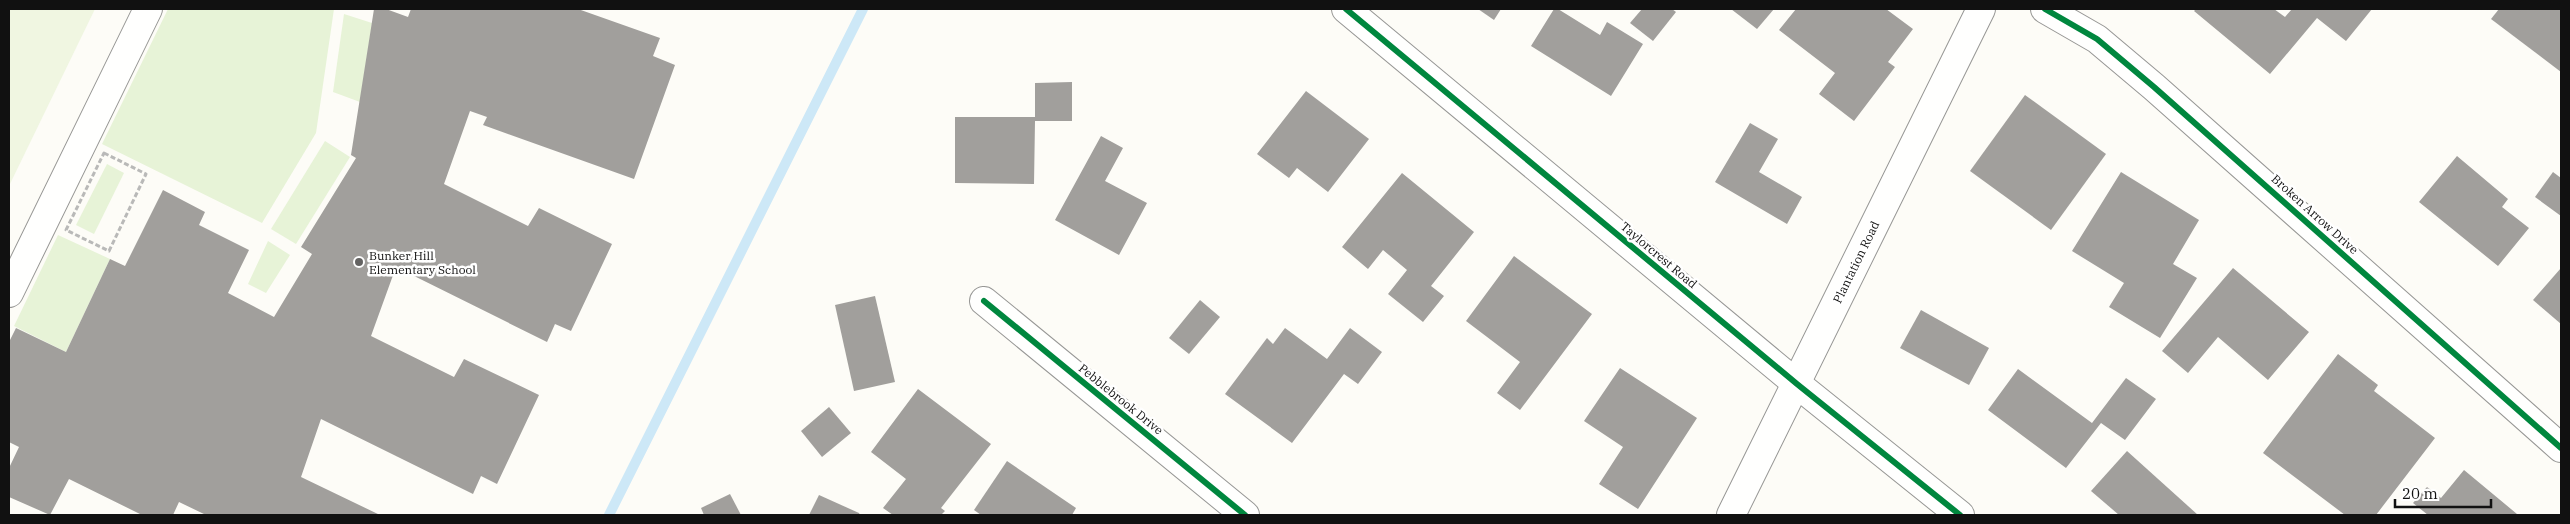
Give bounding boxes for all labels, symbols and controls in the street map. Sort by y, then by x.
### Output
street label: Broken Arrow Drive [2268,171,2362,257]
street label: Plantation Road [1830,218,1882,306]
street label: Taylorcrest Road [1618,219,1700,291]
place label: Bunker Hill Elementary School [369,248,476,277]
marker: Bunker Hill Elementary School [353,256,365,268]
street label: Pebblebrook Drive [1076,360,1166,438]
scale bar [2395,476,2491,508]
text: 20 m [2402,484,2438,503]

